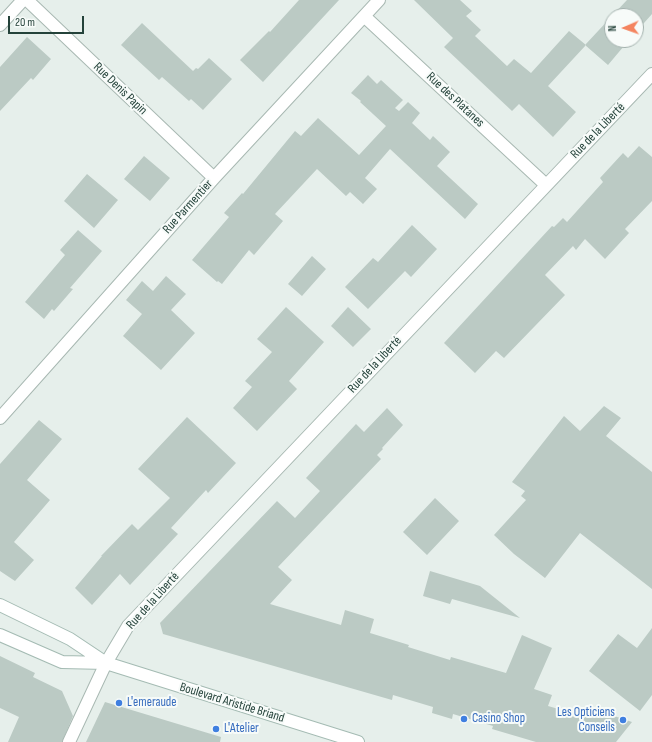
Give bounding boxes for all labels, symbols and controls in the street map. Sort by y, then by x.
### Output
scale bar [10,8,86,34]
north arrow [604,8,644,48]
text: 20 m [15,15,35,30]
text: N [606,25,619,32]
street label: Rue Denis Papin [90,60,150,118]
street label: Rue des Platanes [423,69,487,131]
street label: Rue de la Liberté [567,100,629,162]
street label: Rue Parmentier [160,177,216,237]
street label: Rue de la Liberté [345,333,405,397]
street label: Rue de la Liberté [123,569,183,633]
street label: Boulevard Aristide Briand [178,680,286,726]
place label: L'emeraude [127,695,177,711]
marker: L'emeraude [114,698,124,708]
place label: Les Opticiens Conseils [557,705,615,736]
place label: Casino Shop [472,711,525,727]
marker: Casino Shop [459,714,469,724]
marker: Les Opticiens Conseils [618,715,628,725]
place label: L'Atelier [224,721,259,737]
marker: L'Atelier [211,724,221,734]

